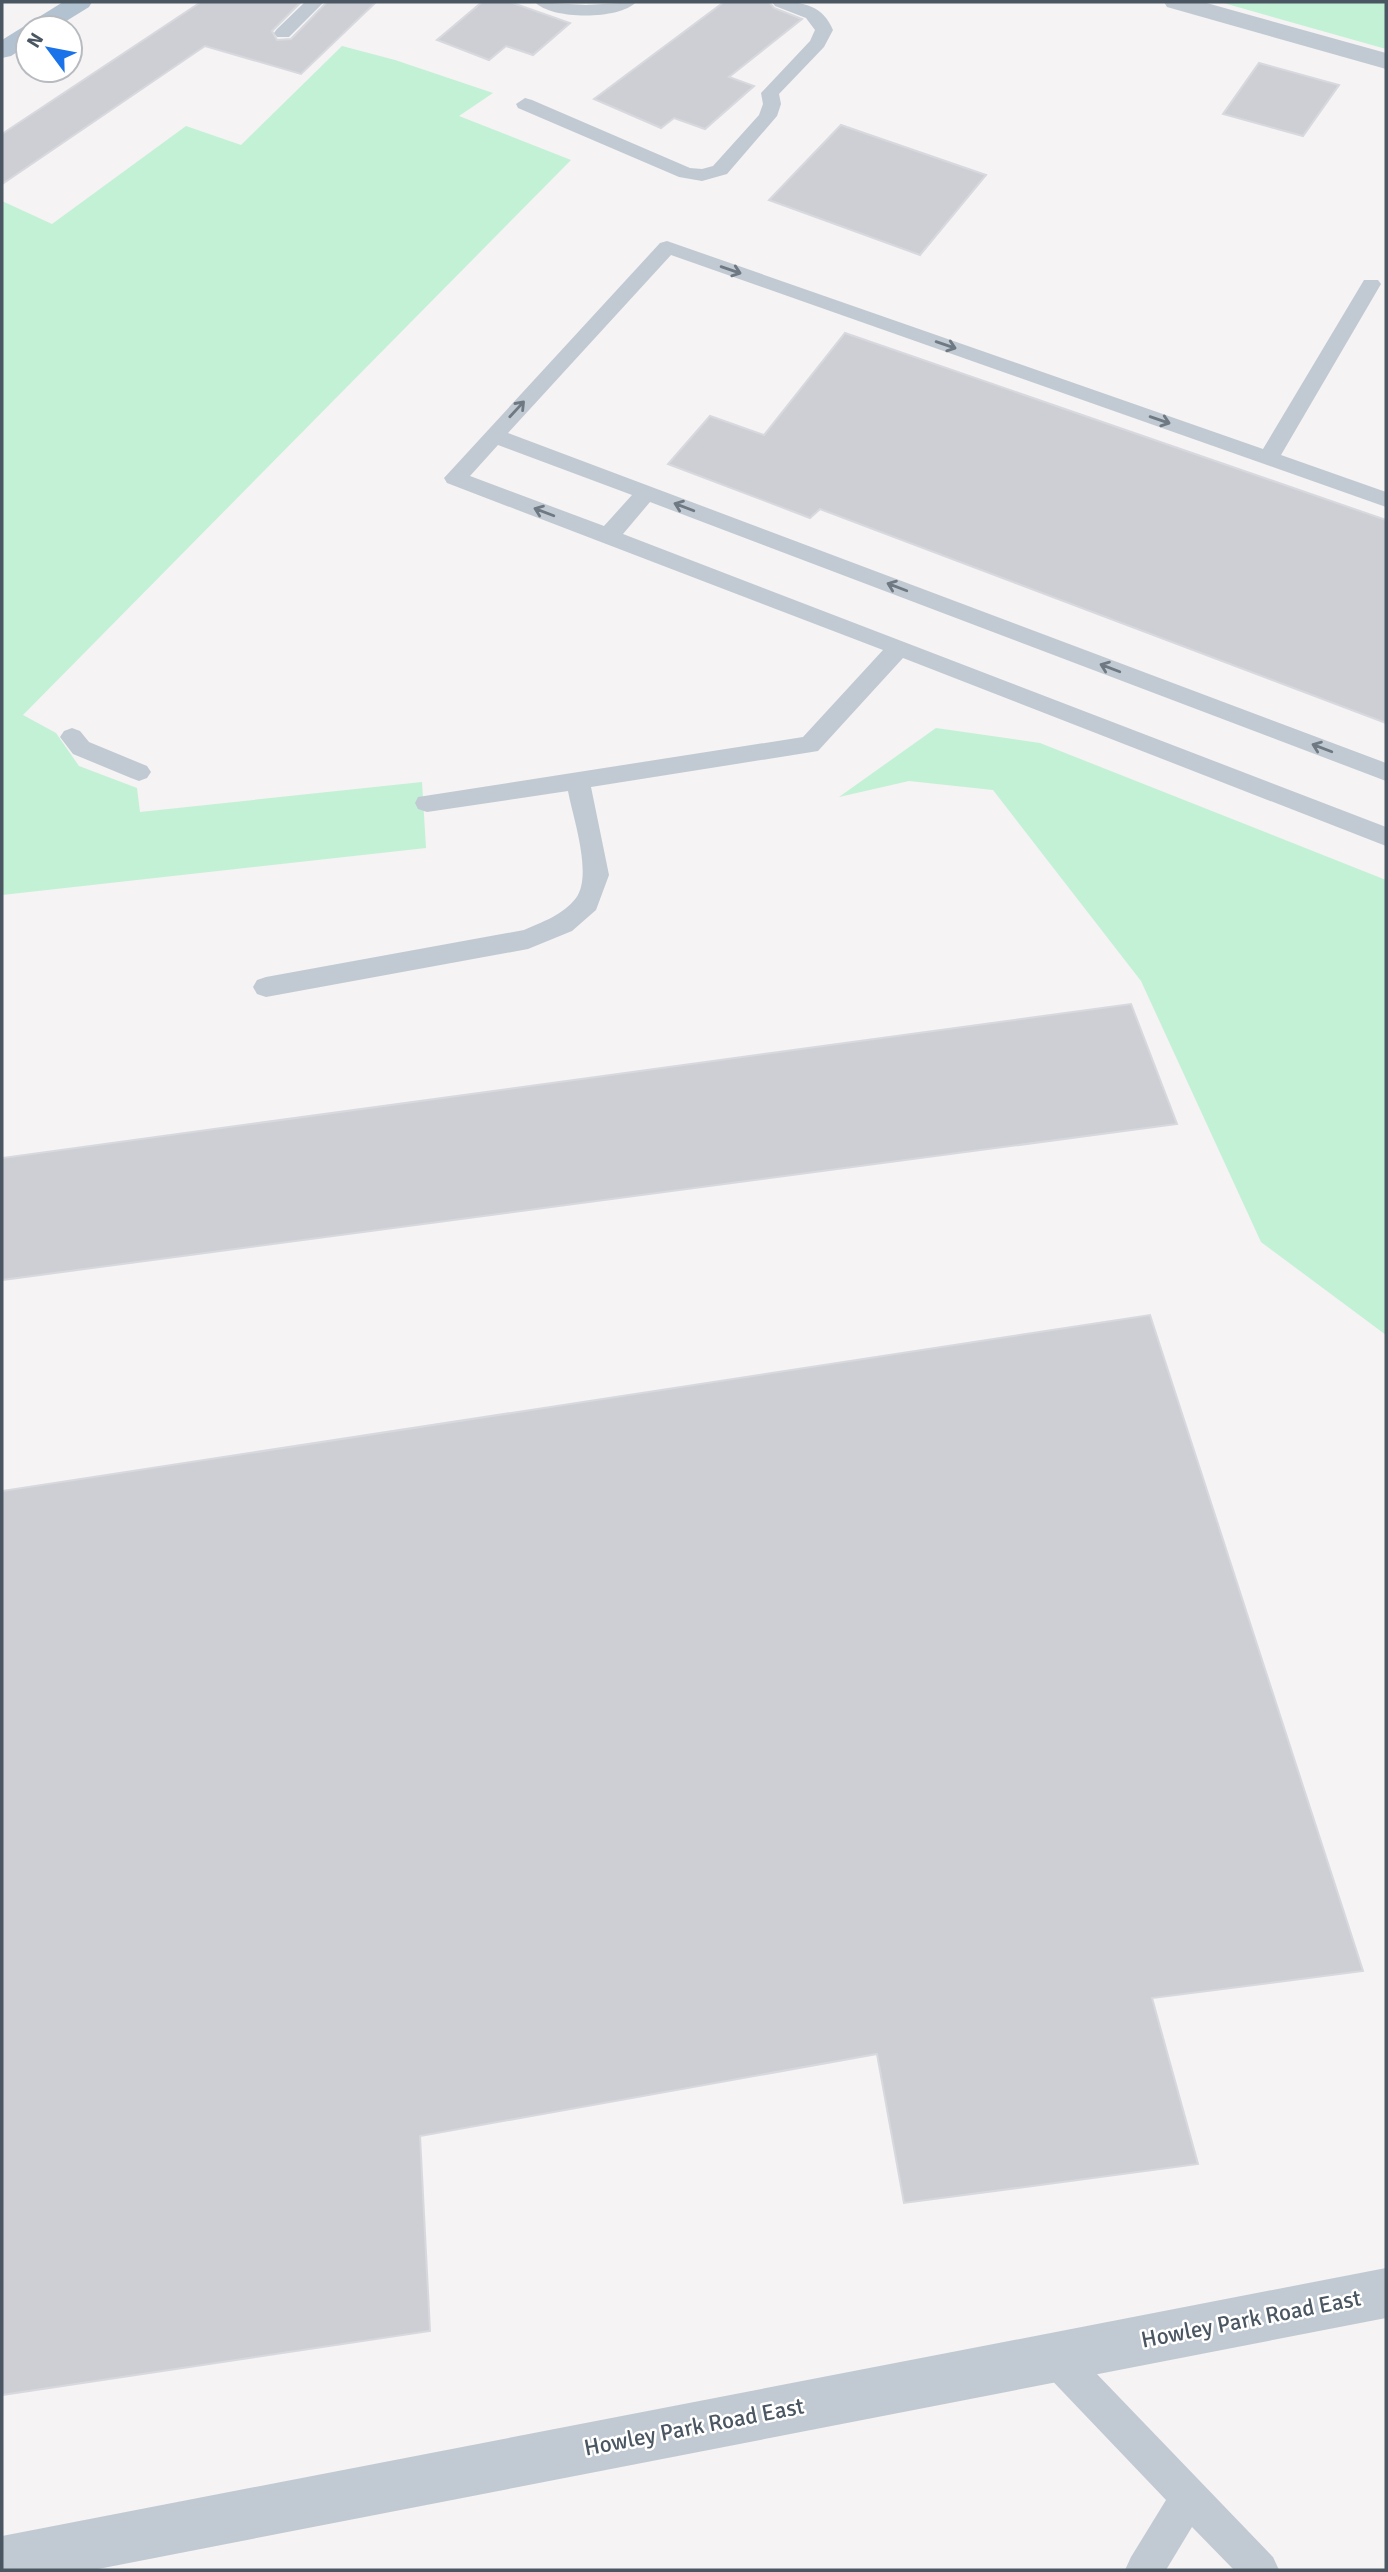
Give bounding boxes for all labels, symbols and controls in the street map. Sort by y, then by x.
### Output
north arrow [14,14,84,84]
text: N [22,29,49,52]
one-way arrow [720,264,742,277]
one-way arrow [934,340,956,352]
one-way arrow [509,401,525,419]
one-way arrow [1149,415,1171,427]
one-way arrow [673,500,695,512]
one-way arrow [533,505,555,517]
one-way arrow [886,580,908,593]
one-way arrow [1099,660,1121,673]
one-way arrow [1312,741,1334,753]
street label: Howley Park Road East [1138,2283,1364,2355]
street label: Howley Park Road East [581,2391,807,2463]

